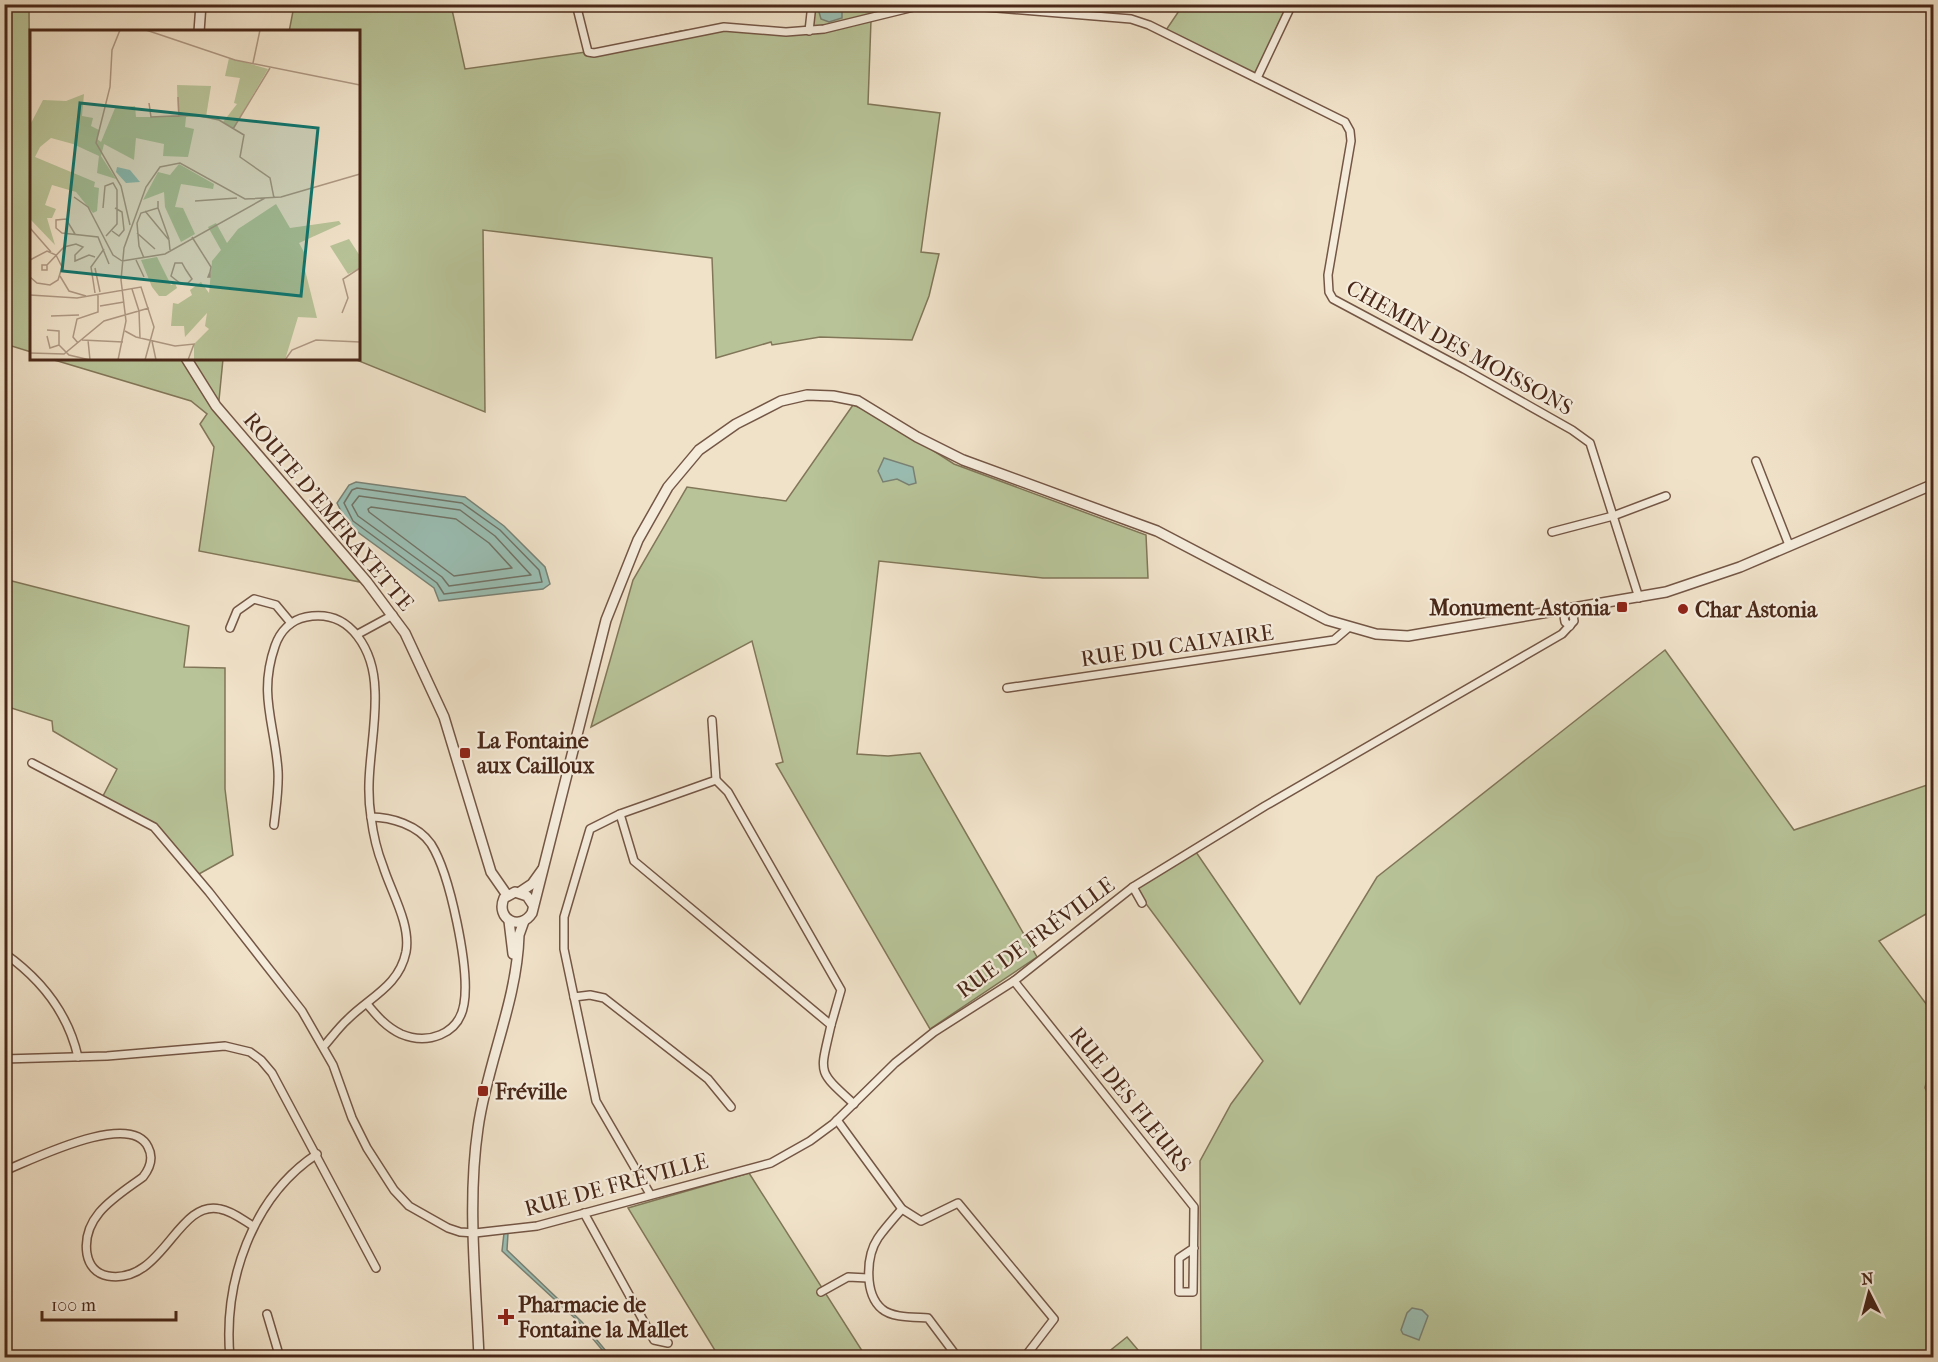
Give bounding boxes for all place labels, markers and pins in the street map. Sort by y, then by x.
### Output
place label: Monument Astonia [1428,595,1611,621]
place label: Char Astonia [1695,597,1818,623]
marker: Monument Astonia [1615,600,1629,614]
marker: Char Astonia [1676,602,1690,616]
place label: La Fontaine aux Cailloux [477,728,595,779]
marker: La Fontaine aux Cailloux [458,746,472,760]
place label: Fréville [494,1079,567,1105]
marker: Fréville [476,1084,490,1098]
place label: Pharmacie de Fontaine la Mallet [517,1292,689,1343]
marker: Pharmacie de Fontaine la Mallet [499,1310,513,1324]

